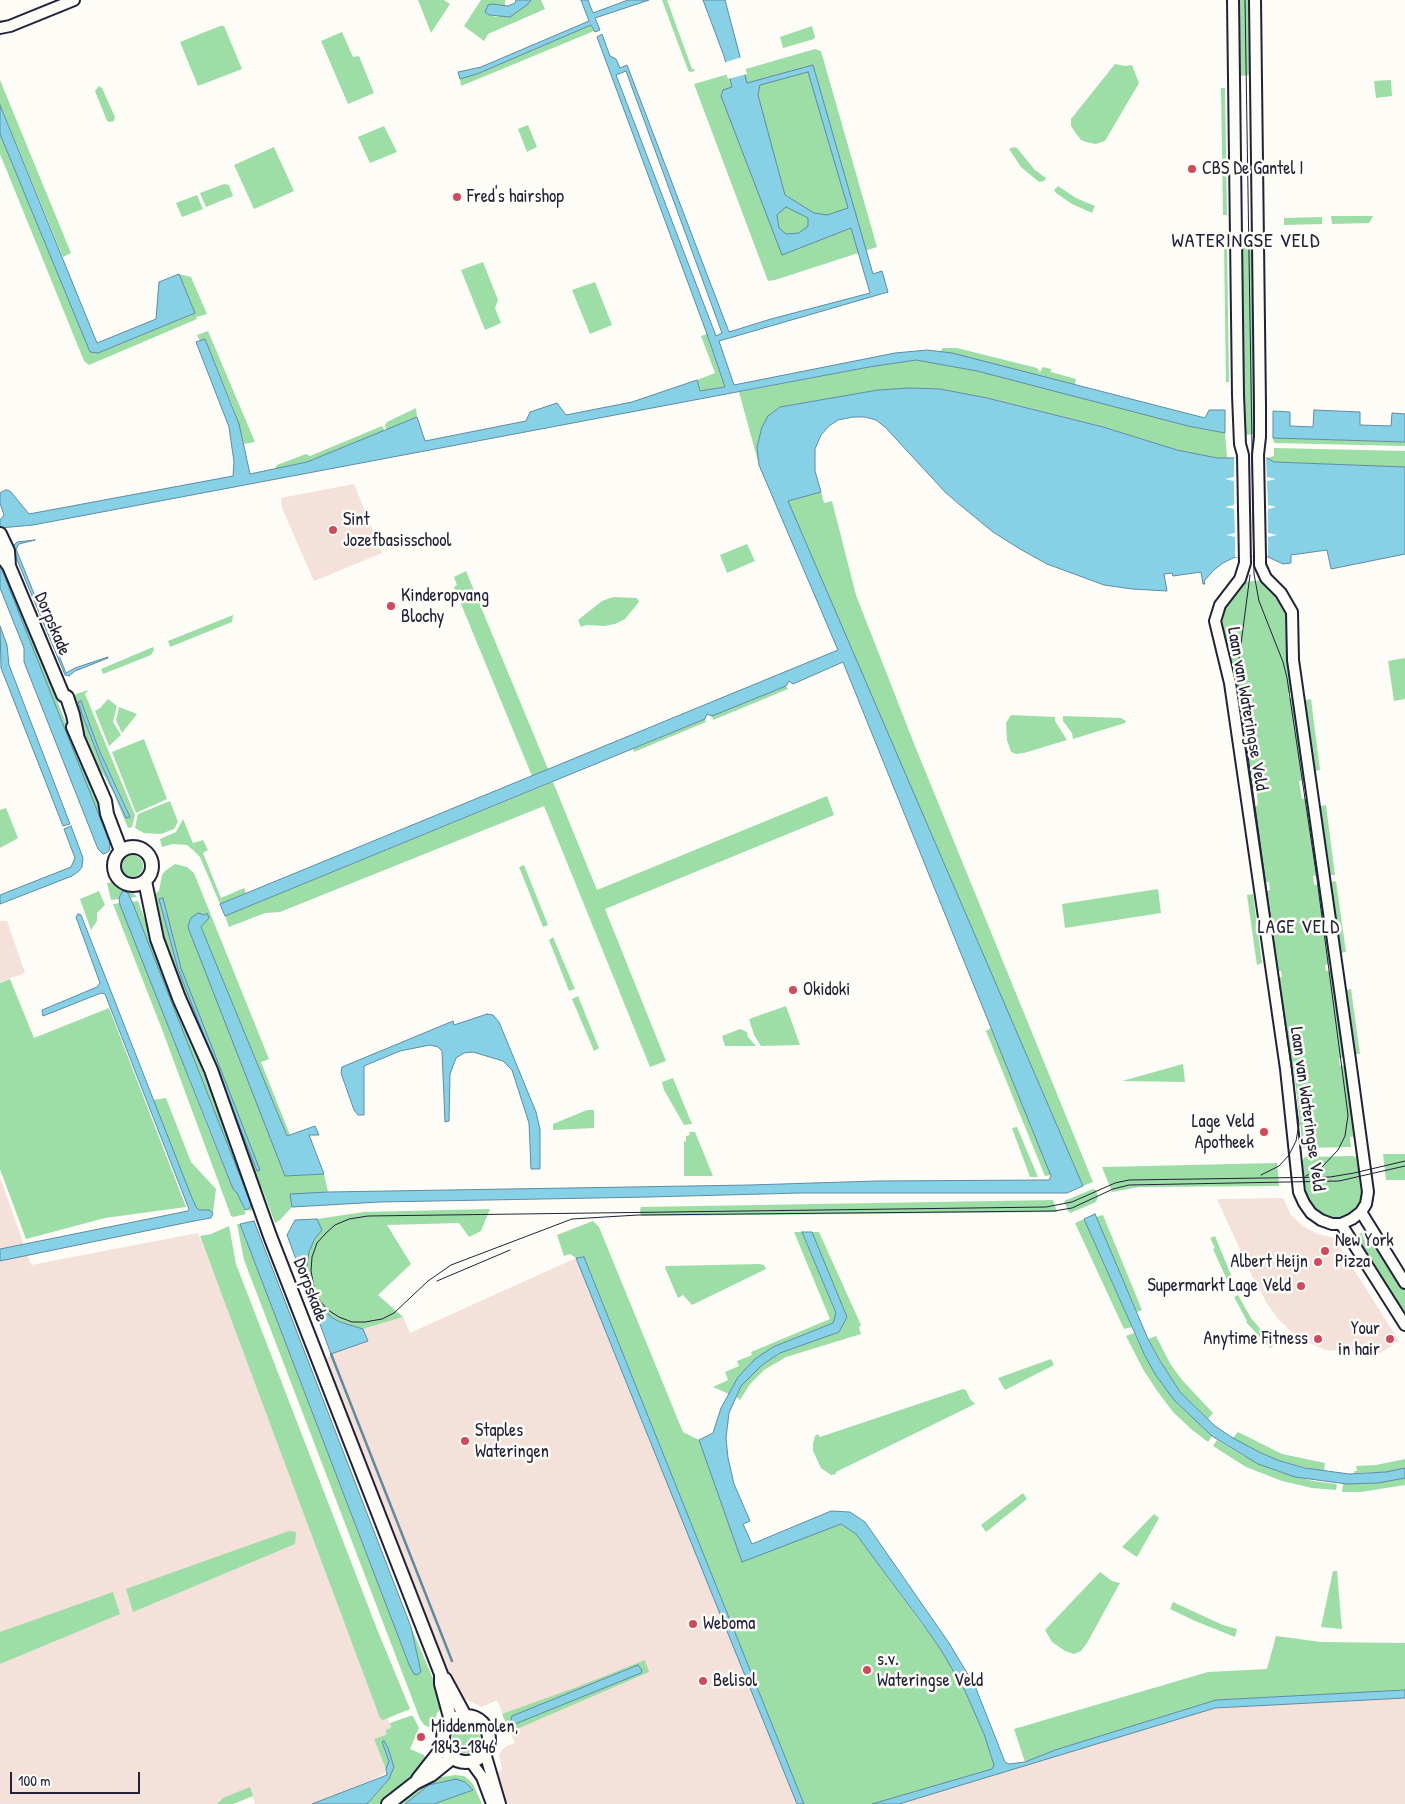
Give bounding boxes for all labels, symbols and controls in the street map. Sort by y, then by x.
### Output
place label: CBS De Gantel I [1202,158,1304,180]
marker: CBS De Gantel I [1186,163,1198,175]
place label: Fred's hairshop [467,186,564,208]
marker: Fred's hairshop [451,191,463,203]
district label: WATERINGSE VELD [1170,230,1322,254]
place label: Sint Jozefbasisschool [343,509,451,552]
marker: Sint Jozefbasisschool [327,524,339,536]
place label: Kinderopvang Blochy [401,585,489,628]
street label: Dorpskade [29,589,75,659]
marker: Kinderopvang Blochy [385,600,397,612]
street label: Laan van Wateringse Veld [1222,626,1272,792]
district label: LAGE VELD [1257,917,1341,939]
place label: Okidoki [803,979,850,1001]
marker: Okidoki [787,984,799,996]
street label: Laan van Wateringse Veld [1285,1026,1329,1192]
place label: Lage Veld Apotheek [1192,1111,1254,1154]
marker: Lage Veld Apotheek [1258,1126,1270,1138]
place label: New York Pizza [1335,1230,1394,1272]
marker: New York Pizza [1319,1245,1331,1257]
place label: Albert Heijn [1231,1251,1308,1273]
street label: Dorpskade [288,1255,332,1325]
marker: Albert Heijn [1312,1256,1324,1268]
place label: Supermarkt Lage Veld [1148,1275,1291,1297]
marker: Supermarkt Lage Veld [1295,1280,1307,1292]
place label: Your in hair [1338,1318,1380,1360]
place label: Anytime Fitness [1204,1328,1308,1350]
marker: Anytime Fitness [1312,1333,1324,1345]
marker: Your in hair [1384,1333,1396,1345]
place label: Staples Wateringen [475,1420,549,1462]
marker: Staples Wateringen [459,1435,471,1447]
place label: Weboma [703,1613,755,1635]
marker: Weboma [687,1618,699,1630]
place label: s.v. Wateringse Veld [877,1649,983,1692]
marker: s.v. Wateringse Veld [861,1664,873,1676]
place label: Belisol [713,1670,757,1692]
marker: Belisol [697,1675,709,1687]
place label: Middenmolen, 1843-1846 [431,1716,518,1758]
marker: Middenmolen, 1843-1846 [415,1731,427,1743]
scale bar [12,1762,142,1794]
text: 100 m [18,1770,51,1791]

